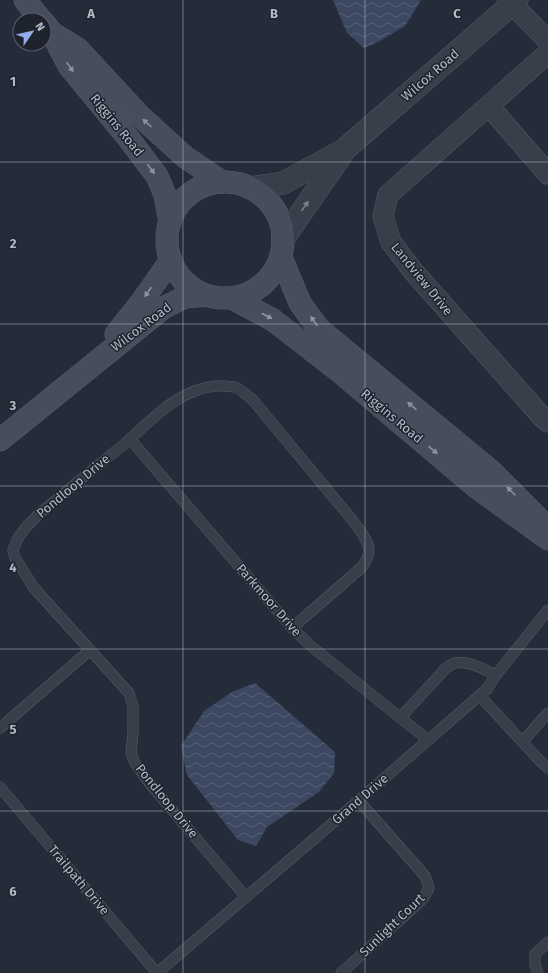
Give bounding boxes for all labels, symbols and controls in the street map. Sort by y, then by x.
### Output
text: A [86,6,95,21]
text: B [270,6,278,21]
text: C [453,6,461,21]
north arrow [12,12,52,52]
text: N [32,20,47,33]
street label: Wilcox Road [398,46,462,104]
one-way arrow [66,62,74,72]
text: 1 [10,74,16,89]
street label: Riggins Road [87,91,147,159]
one-way arrow [143,119,152,128]
one-way arrow [147,163,156,174]
one-way arrow [301,201,309,212]
text: 2 [10,236,17,251]
street label: Landview Drive [388,240,456,318]
one-way arrow [144,287,152,297]
street label: Wilcox Road [108,300,174,354]
one-way arrow [261,313,272,319]
one-way arrow [310,316,318,327]
street label: Riggins Road [358,386,426,446]
text: 3 [9,398,17,413]
one-way arrow [407,401,418,410]
one-way arrow [428,446,438,455]
street label: Pondloop Drive [33,451,113,521]
one-way arrow [506,486,516,496]
text: 4 [9,560,17,575]
street label: Parkmoor Drive [234,561,304,639]
text: 5 [10,722,17,737]
street label: Pondloop Drive [133,761,201,841]
street label: Grand Drive [329,771,391,827]
street label: Trailpath Drive [45,842,113,918]
text: 6 [9,884,17,899]
street label: Sunlight Court [357,890,428,960]

